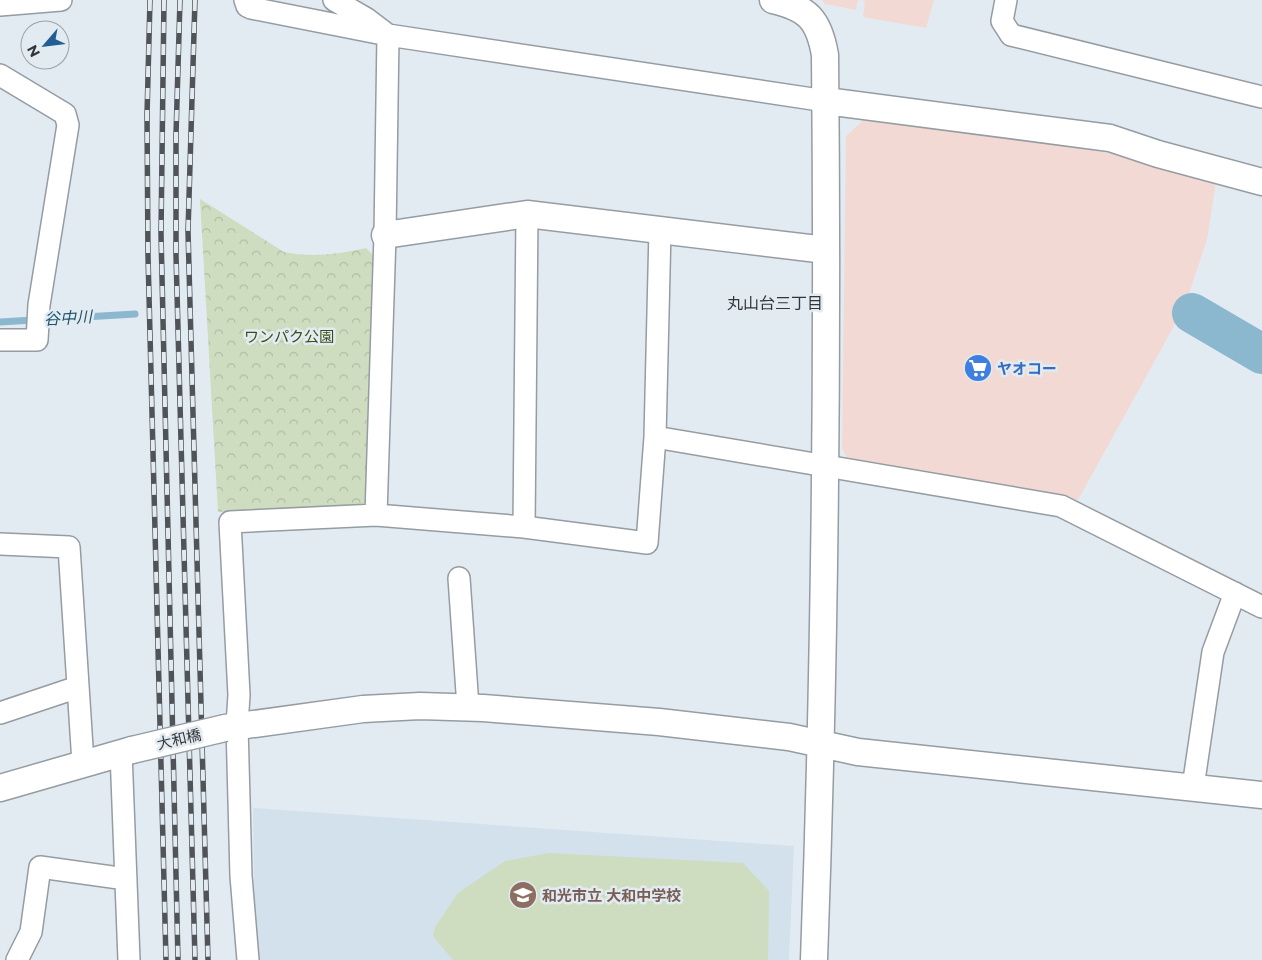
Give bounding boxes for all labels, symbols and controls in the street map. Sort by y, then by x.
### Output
north arrow [20,20,70,70]
text: N [23,42,44,60]
district label: 丸山台三丁目 [727,294,823,313]
water label: 谷中川 [44,307,94,329]
park label: ワンパク公園 [244,327,334,346]
supermarket icon: ヤオコー [963,353,993,383]
place label: ヤオコー [997,359,1057,378]
street label: 大和橋 [155,725,203,753]
school or university icon: 和光市立 大和中学校 [508,880,538,910]
place label: 和光市立 大和中学校 [542,886,681,905]

